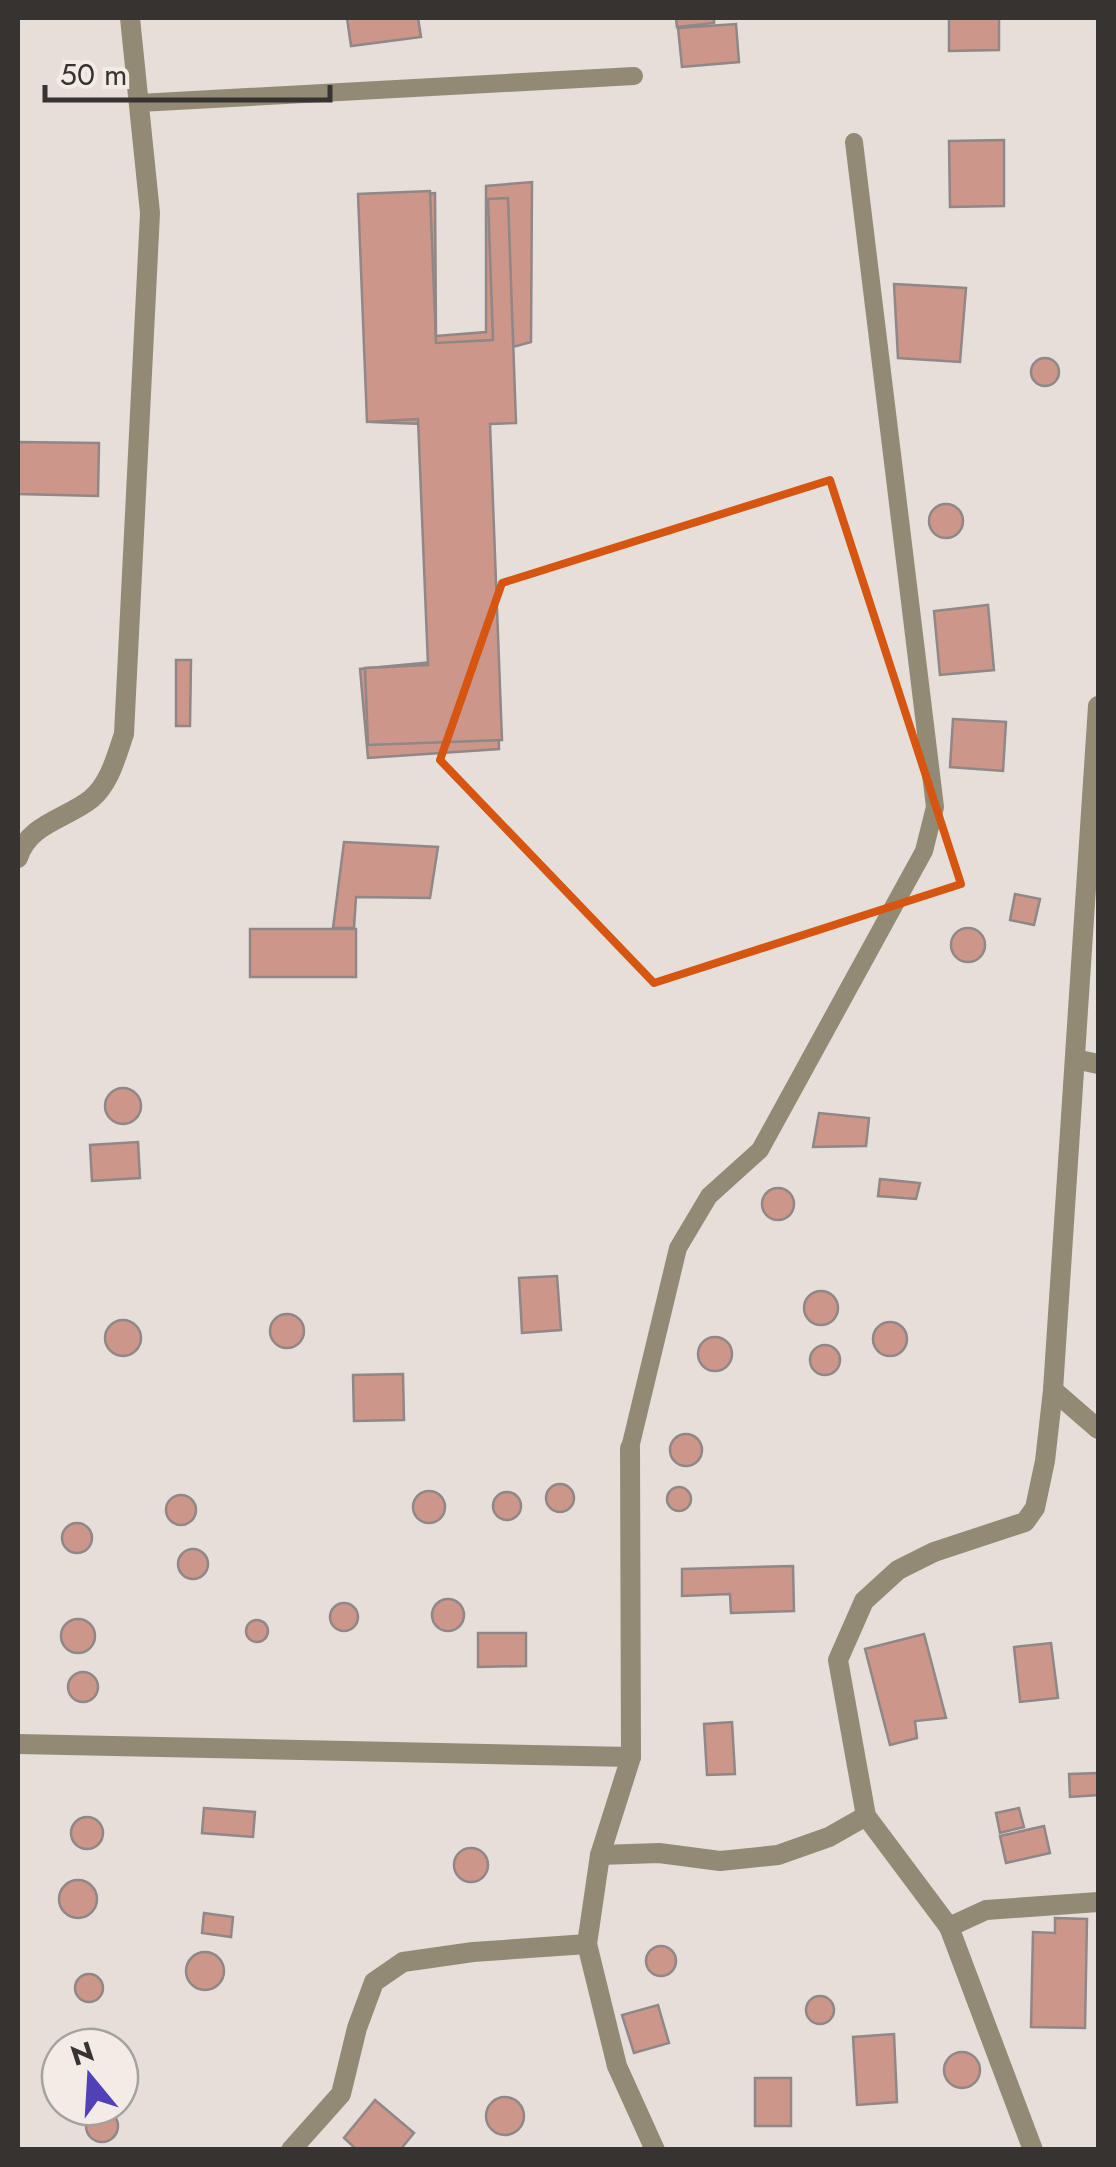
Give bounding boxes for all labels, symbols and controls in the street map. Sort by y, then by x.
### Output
scale bar [45,40,330,102]
text: 50 m [60,53,127,96]
north arrow [40,2027,140,2127]
text: N [66,2031,99,2077]

